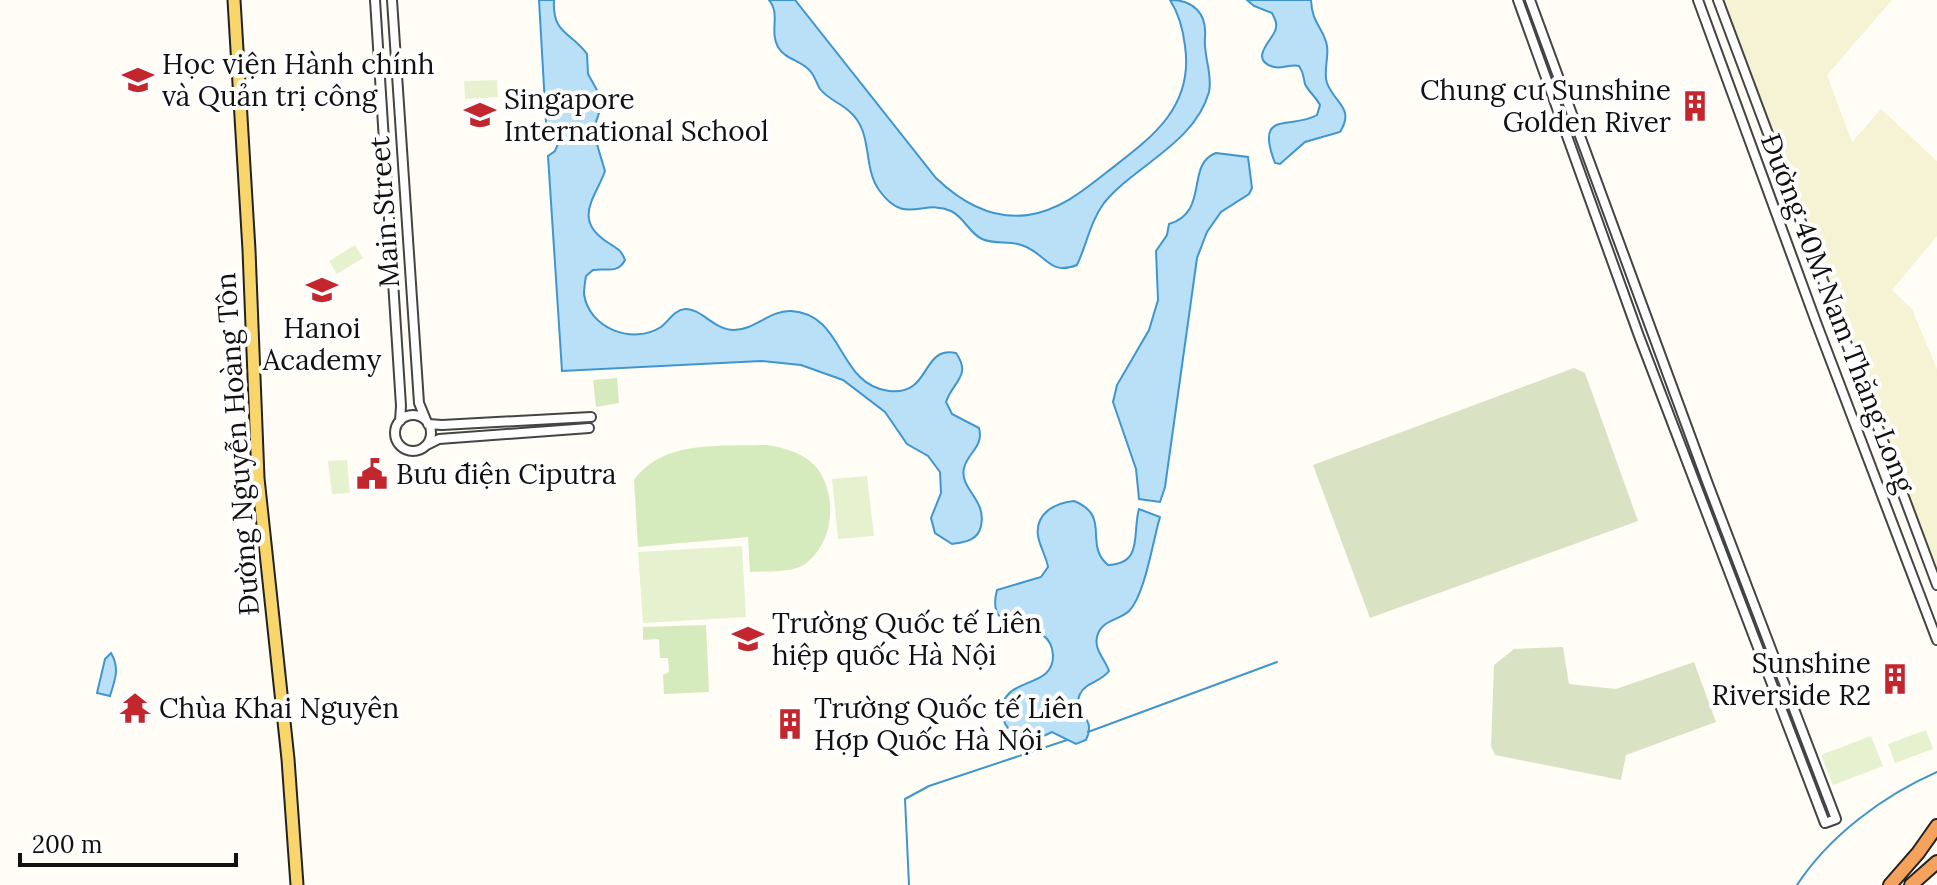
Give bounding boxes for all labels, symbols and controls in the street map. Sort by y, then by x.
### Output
place label: Học viện Hành chính và Quản trị công [162,46,435,114]
school or university icon: Học viện Hành chính và Quản trị công [121,63,155,97]
place label: Chung cư Sunshine Golden River [1420,72,1671,140]
place label: Singapore International School [504,81,769,149]
building icon: Chung cư Sunshine Golden River [1678,89,1712,123]
school or university icon: Singapore International School [463,98,497,132]
street label: Đường 40M Nam Thăng Long [1753,128,1923,498]
street label: Main Street [361,135,407,289]
street label: Đường Nguyễn Hoàng Tôn [207,272,267,616]
school or university icon: Hanoi Academy [305,273,339,307]
place label: Hanoi Academy [262,310,381,378]
place label: Bưu điện Ciputra [396,456,616,492]
public building icon: Bưu điện Ciputra [355,457,389,491]
place label: Trường Quốc tế Liên hiệp quốc Hà Nội [772,605,1042,673]
school or university icon: Trường Quốc tế Liên hiệp quốc Hà Nội [731,622,765,656]
place label: Sunshine Riverside R2 [1712,645,1871,713]
building icon: Sunshine Riverside R2 [1878,662,1912,696]
place label: Chùa Khai Nguyên [159,690,399,726]
place label: Trường Quốc tế Liên Hợp Quốc Hà Nội [814,690,1084,758]
temple icon: Chùa Khai Nguyên [118,691,152,725]
building icon: Trường Quốc tế Liên Hợp Quốc Hà Nội [773,707,807,741]
scale bar [20,817,236,867]
text: 200 m [32,829,102,860]

